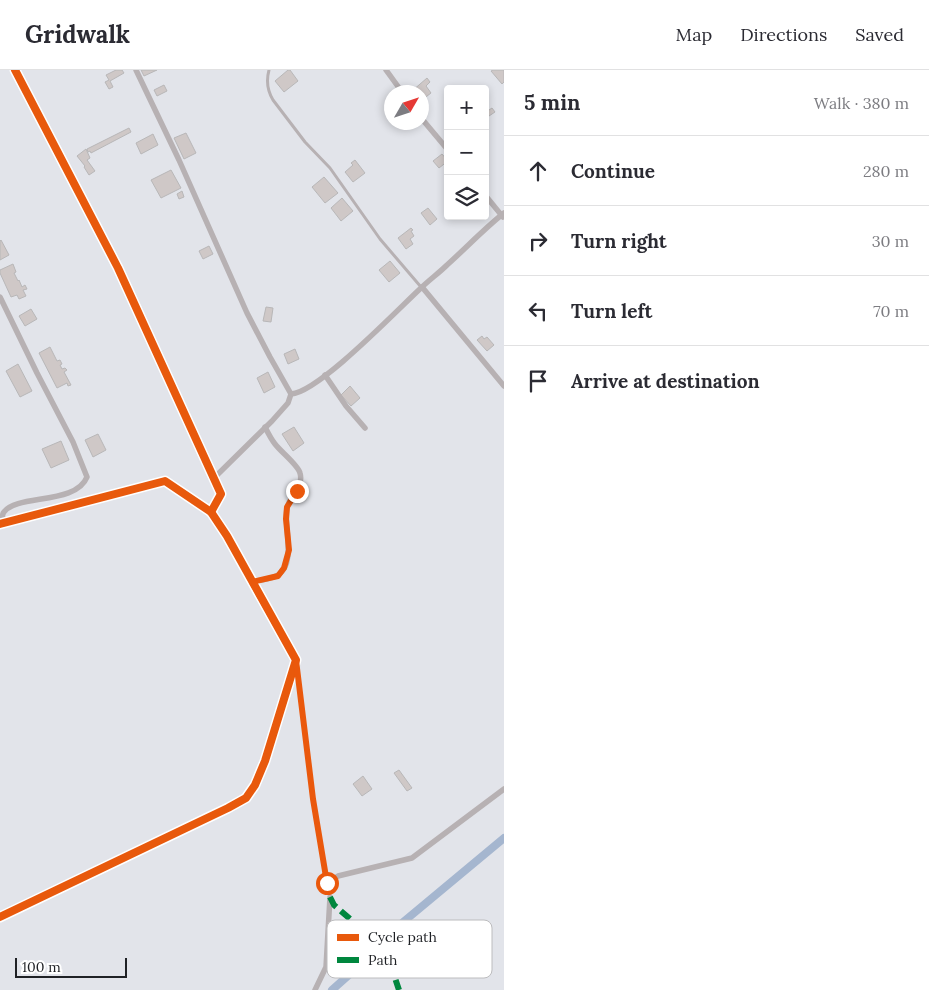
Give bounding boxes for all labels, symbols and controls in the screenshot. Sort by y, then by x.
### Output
text: Gridwalk [25,19,130,50]
text: Map [676,23,712,46]
text: Directions [740,23,827,46]
text: Saved [855,23,904,46]
north arrow [384,85,429,130]
map controls [444,85,489,220]
button: + [444,85,489,130]
text: 5 min [524,89,580,116]
text: Walk · 380 m [814,93,909,113]
button: − [444,130,489,175]
icon: ahead [524,157,552,185]
text: Continue [571,159,655,183]
text: 280 m [863,161,909,181]
button: layers [444,175,489,220]
icon: right [524,227,552,255]
text: Turn right [571,229,667,253]
text: 30 m [872,231,909,251]
icon: left [524,297,552,325]
text: Turn left [571,299,652,323]
text: 70 m [873,301,909,321]
icon: arrive [524,367,552,395]
text: Arrive at destination [571,369,760,393]
route end [286,480,309,503]
route start [316,872,339,895]
legend [327,920,492,978]
text: Cycle path [368,928,437,946]
text: Path [368,951,397,969]
scale bar [15,955,128,978]
text: 100 m [22,958,61,976]

